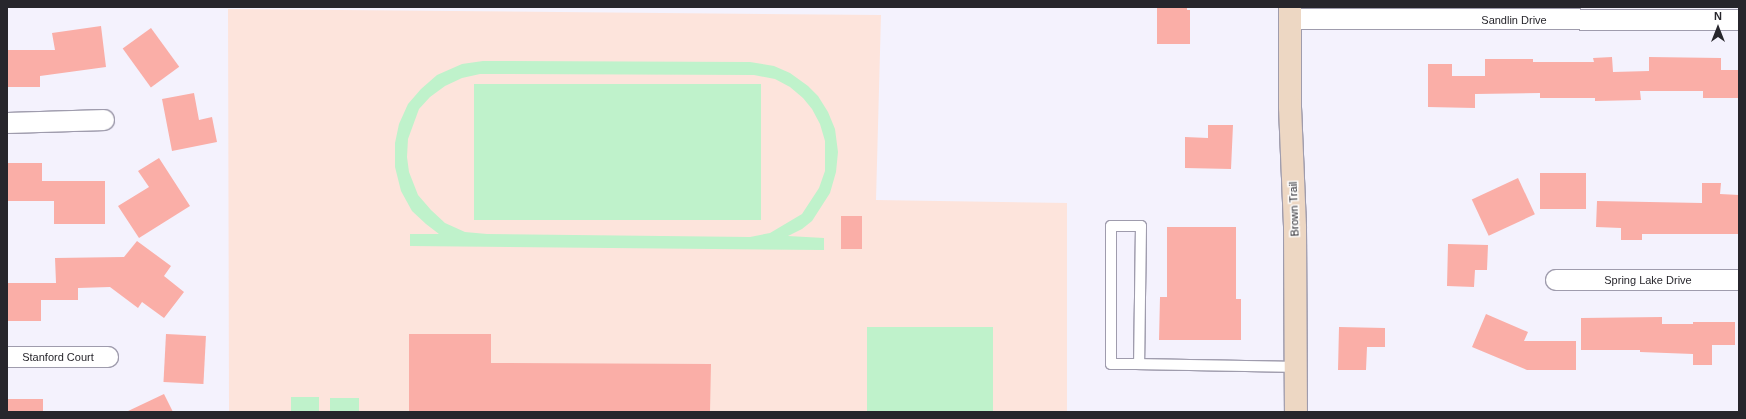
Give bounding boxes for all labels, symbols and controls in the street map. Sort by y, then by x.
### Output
north arrow [1698,8,1738,48]
text: N [1714,10,1722,22]
street label: Sandlin Drive [1481,13,1547,27]
street label: Brown Trail [1286,181,1302,237]
street label: Spring Lake Drive [1604,273,1692,287]
street label: Stanford Court [22,350,94,364]

